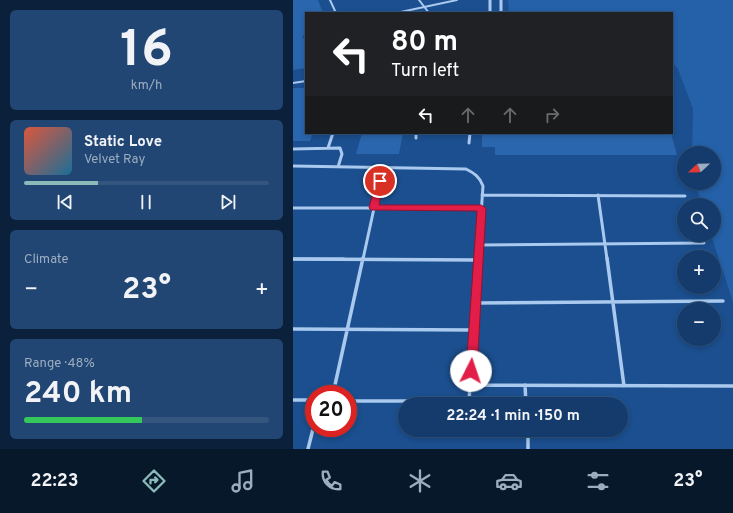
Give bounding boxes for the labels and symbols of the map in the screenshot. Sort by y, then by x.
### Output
north arrow [677,146,721,190]
pin [363,164,397,198]
position arrow [450,350,492,392]
speed limit sign: 20 [305,385,357,437]

